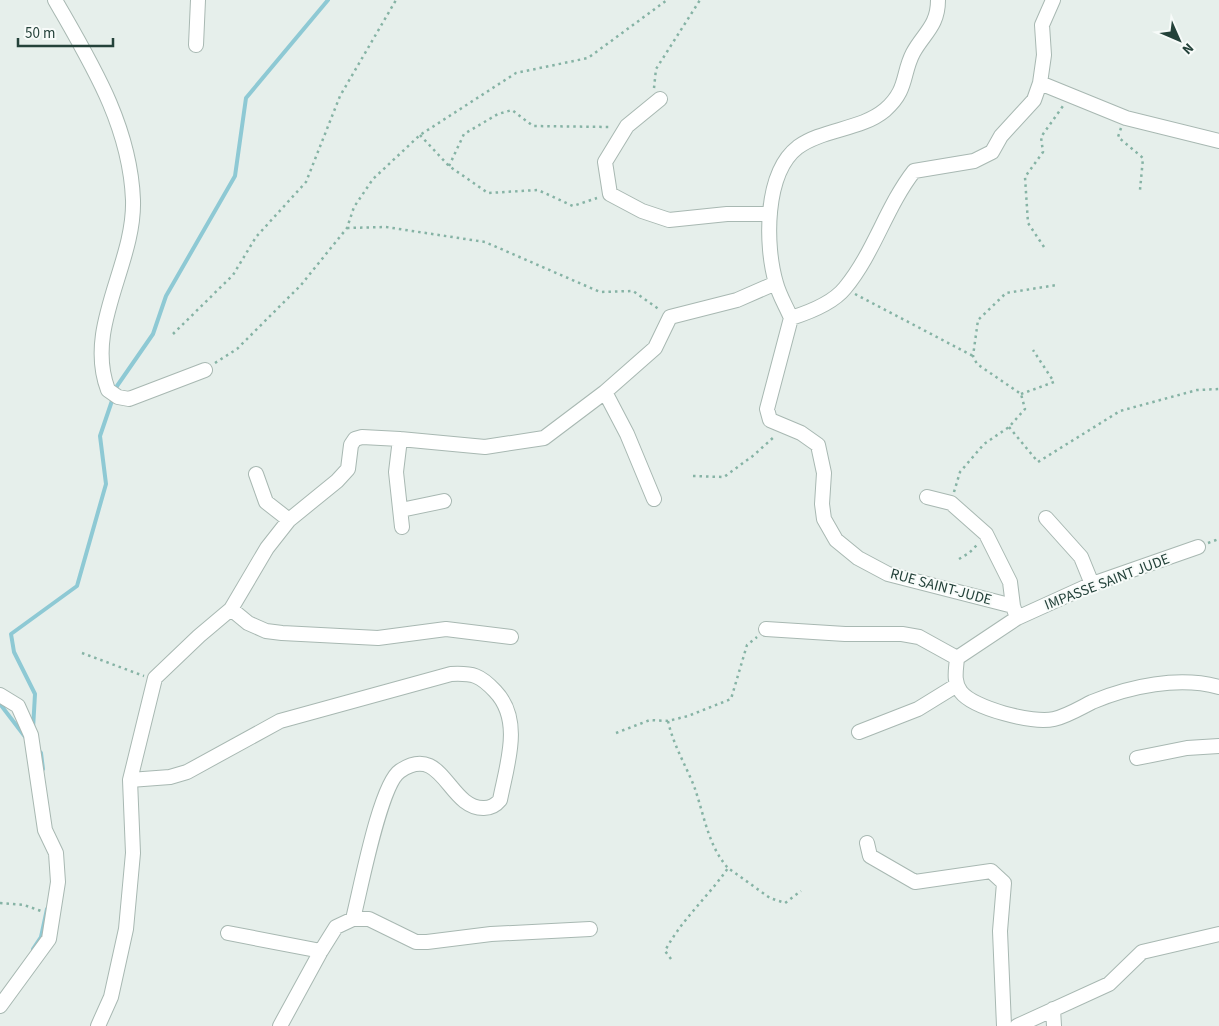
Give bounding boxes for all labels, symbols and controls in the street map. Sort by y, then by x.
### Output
scale bar [18,15,112,47]
north arrow [1154,15,1204,65]
text: 50 m [25,23,55,44]
text: N [1177,38,1198,59]
street label: IMPASSE SAINT JUDE [1041,548,1173,616]
street label: RUE SAINT-JUDE [888,563,994,611]

